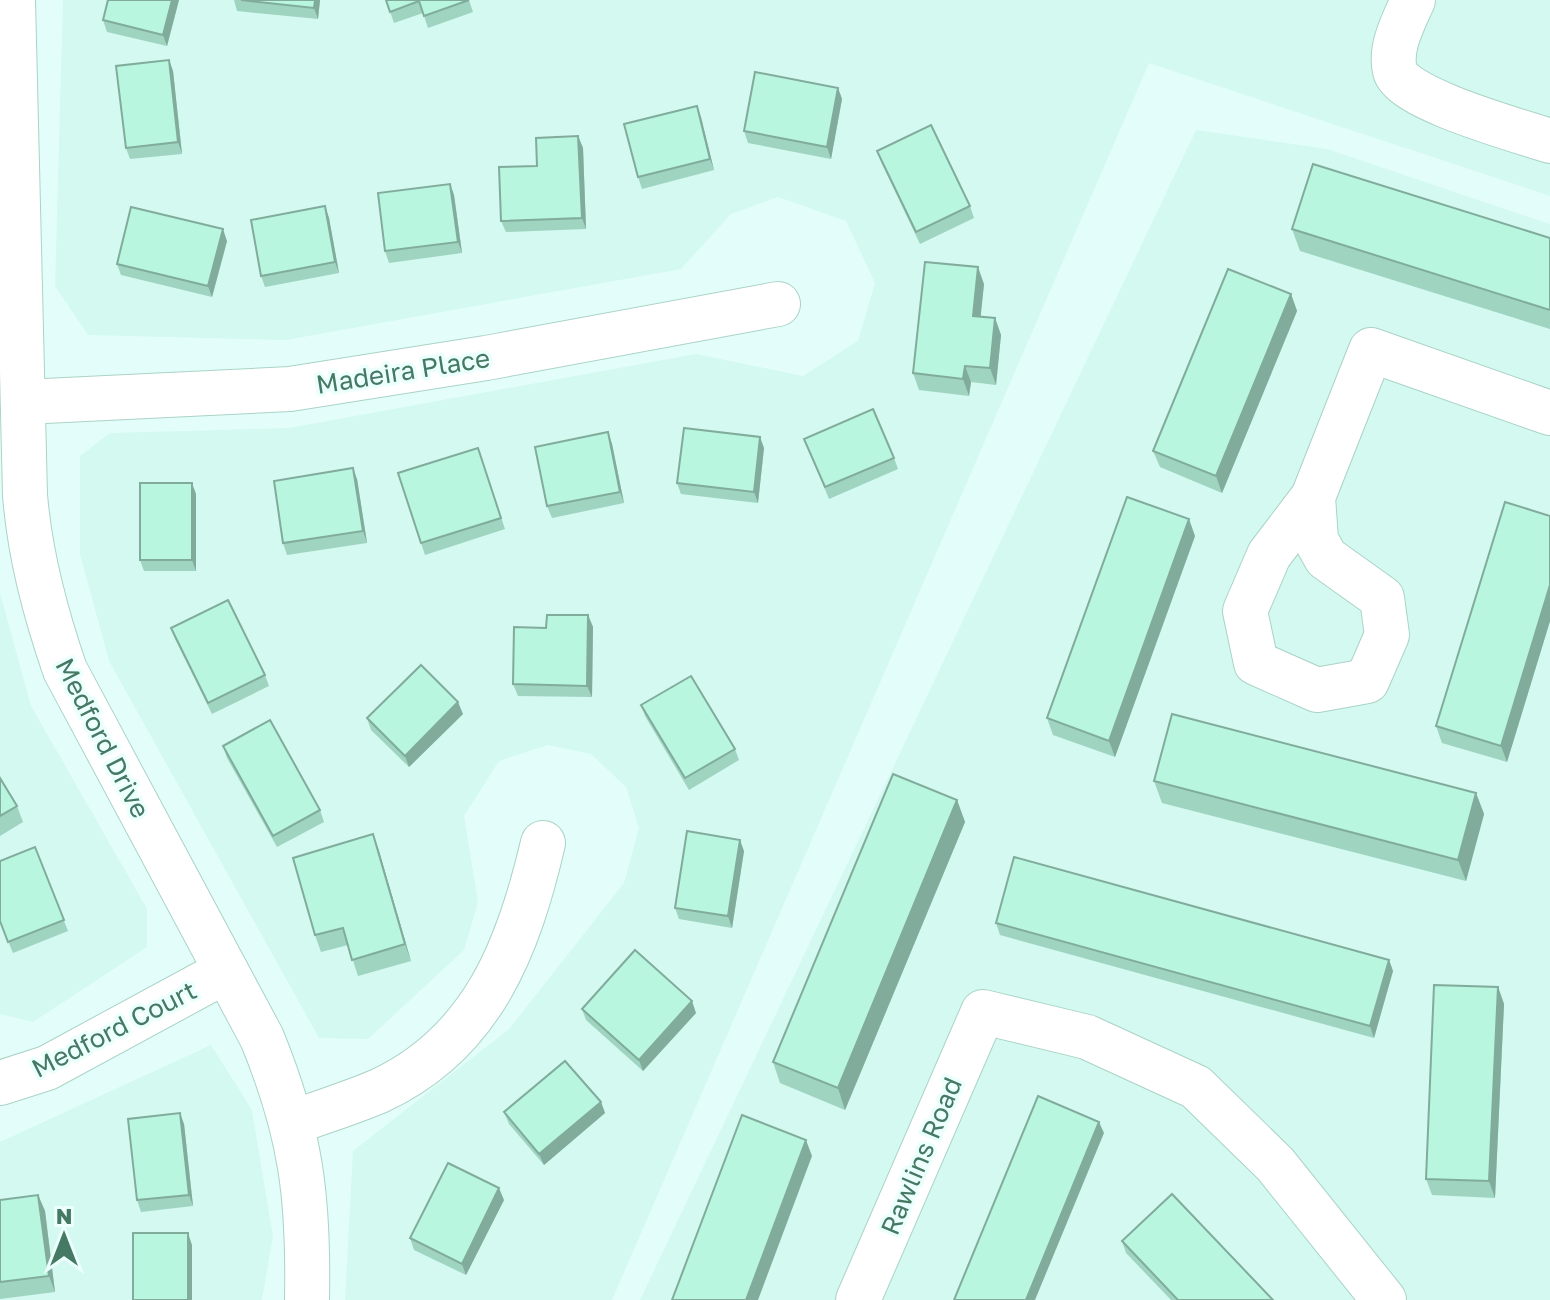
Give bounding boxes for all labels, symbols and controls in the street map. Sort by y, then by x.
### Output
street label: Madeira Place [314,342,492,400]
street label: Medford Drive [49,653,157,823]
street label: Medford Court [26,974,202,1084]
street label: Rawlins Road [874,1073,968,1239]
north arrow [24,1196,104,1276]
text: N [56,1202,72,1229]

